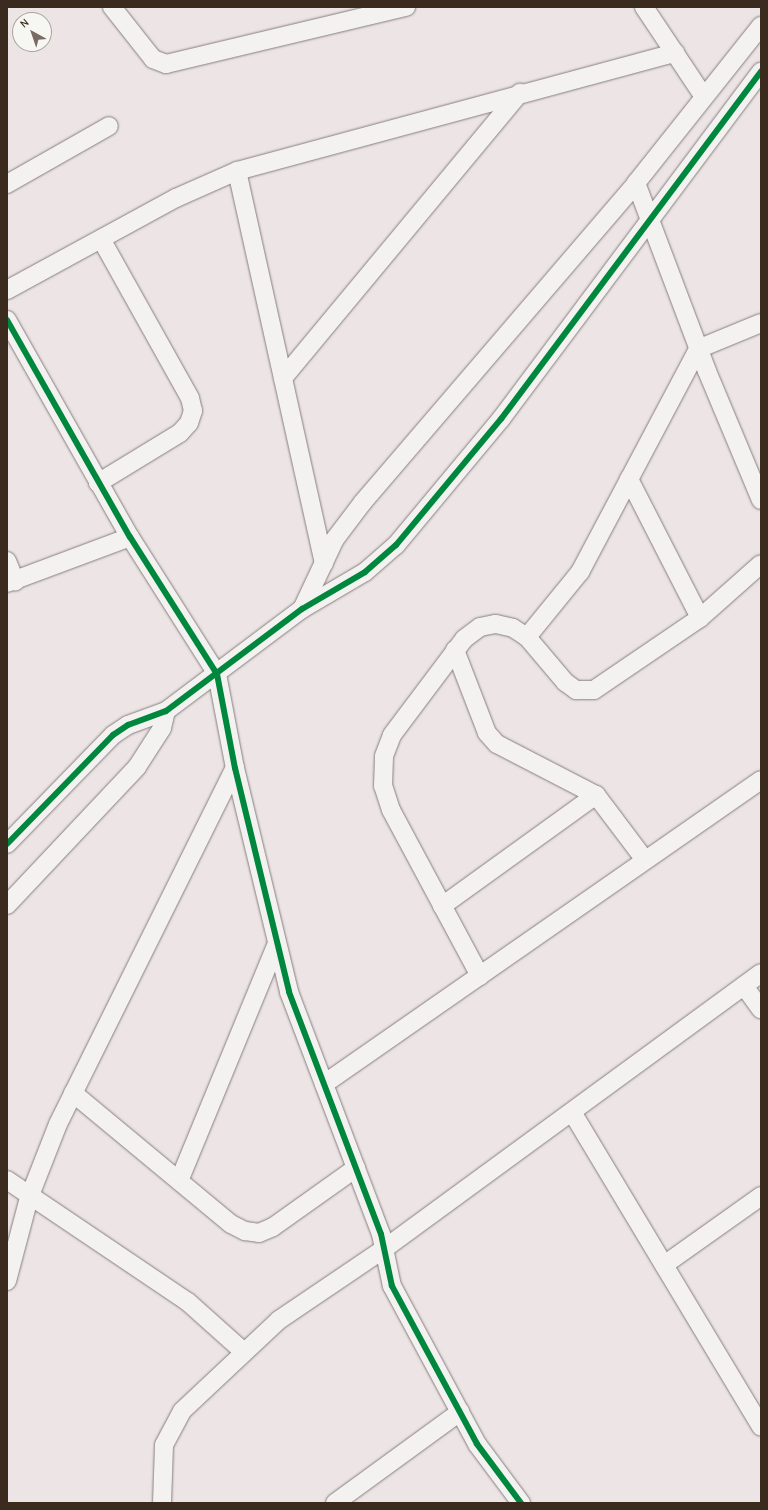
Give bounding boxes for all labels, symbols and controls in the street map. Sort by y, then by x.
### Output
north arrow [12,12,52,52]
text: N [18,16,32,30]

